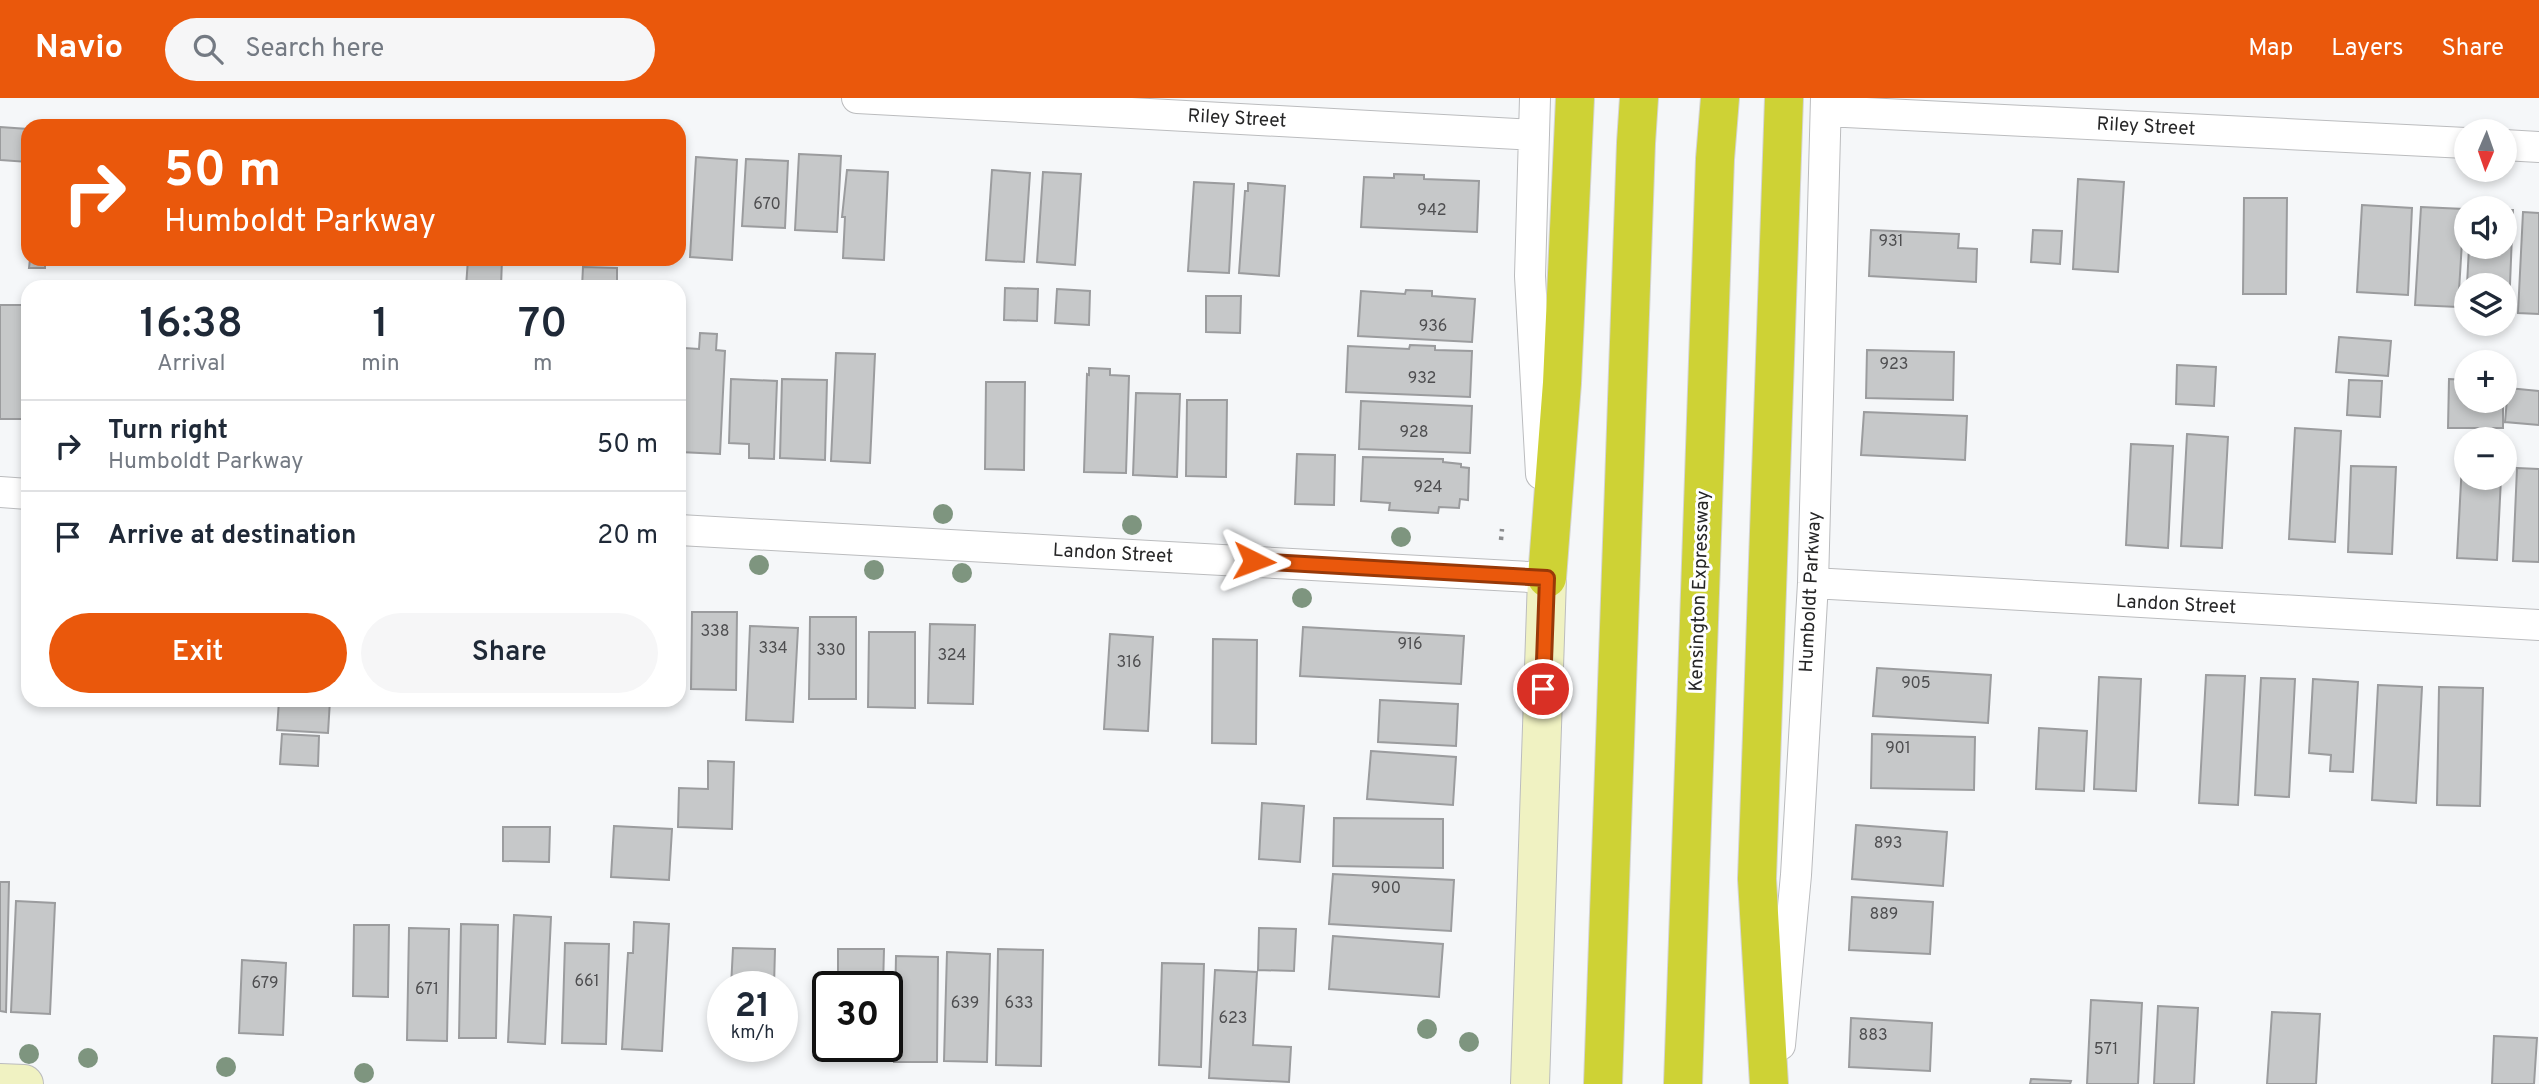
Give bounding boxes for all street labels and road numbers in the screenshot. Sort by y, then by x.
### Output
street label: Riley Street [1187,104,1287,134]
street label: Riley Street [2096,112,2196,142]
street label: Kensington Expressway [1684,490,1716,692]
street label: Humboldt Parkway [1795,511,1827,673]
street label: Landon Street [1052,539,1174,569]
street label: Landon Street [2115,590,2237,620]

